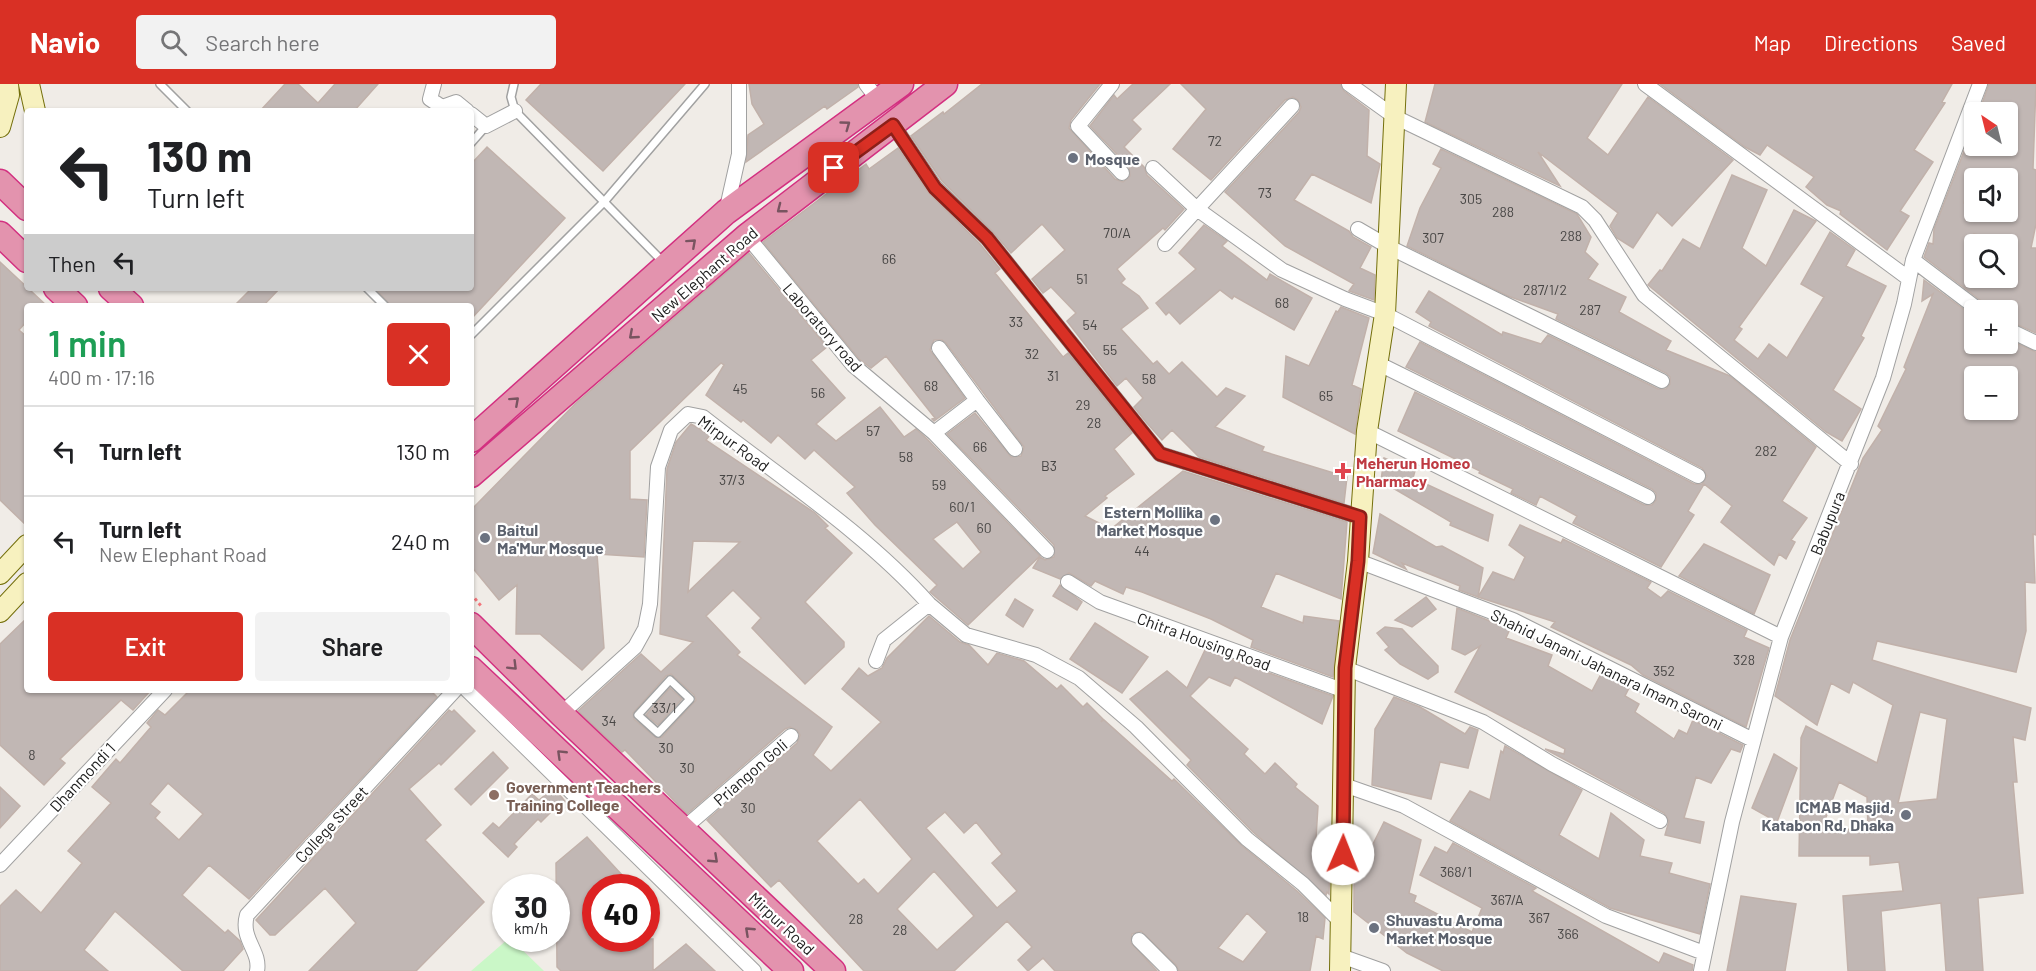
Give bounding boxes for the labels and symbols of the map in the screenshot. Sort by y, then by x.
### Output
north arrow [1964,102,2018,156]
one-way arrow [840,121,851,132]
house number: 72 [1208,132,1222,149]
pin [808,142,859,193]
place label: Mosque [1085,149,1140,168]
marker: Mosque [1066,151,1080,165]
house number: 73 [1258,184,1272,201]
house number: 305 [1460,190,1482,207]
one-way arrow [777,201,788,212]
house number: 288 [1492,203,1514,220]
street label: New Elephant Road [647,223,761,325]
house number: 70/A [1103,224,1131,241]
house number: 288 [1560,227,1582,244]
house number: 307 [1422,229,1444,246]
one-way arrow [685,239,695,250]
house number: 66 [882,250,896,267]
house number: 51 [1076,270,1088,287]
street label: Laboratory road [779,279,867,375]
house number: 287/1/2 [1523,281,1567,298]
house number: 68 [1275,294,1289,311]
house number: 287 [1579,301,1601,318]
house number: 33 [1009,313,1023,330]
house number: 54 [1083,316,1097,333]
one-way arrow [629,328,640,339]
house number: 55 [1103,341,1117,358]
house number: 32 [1025,345,1039,362]
house number: 31 [1047,367,1059,384]
house number: 58 [1142,370,1156,387]
house number: 68 [924,377,938,394]
house number: 45 [733,380,747,397]
house number: 56 [811,384,825,401]
house number: 65 [1319,387,1333,404]
house number: 29 [1076,396,1090,413]
one-way arrow [508,397,519,408]
street label: Mirpur Road [695,411,773,475]
house number: 28 [1087,414,1101,431]
house number: 57 [866,422,880,439]
house number: 66 [973,438,987,455]
house number: 282 [1755,442,1777,459]
house number: 58 [899,448,913,465]
place label: Meherun Homeo Pharmacy [1356,453,1470,490]
house number: B3 [1041,457,1057,474]
marker: Meherun Homeo Pharmacy [1334,462,1352,480]
house number: 37/3 [719,471,745,488]
house number: 59 [932,476,946,493]
street label: Babupura [1806,488,1848,558]
house number: 60/1 [949,498,975,515]
place label: Estern Mollika Market Mosque [1096,502,1203,539]
marker: Estern Mollika Market Mosque [1208,513,1222,527]
house number: 60 [976,519,992,536]
place label: Baitul Ma'Mur Mosque [497,520,604,557]
marker: Baitul Ma'Mur Mosque [478,531,492,545]
house number: 44 [1134,542,1150,559]
street label: Shahid Janani Jahanara Imam Saroni [1488,604,1726,734]
street label: Chitra Housing Road [1135,608,1273,674]
house number: 328 [1733,651,1755,668]
one-way arrow [505,659,516,670]
house number: 352 [1653,662,1675,679]
house number: 33/1 [652,699,676,716]
house number: 34 [602,712,616,729]
street label: Priangon Goli [709,735,791,809]
street label: Dhanmondi 1 [45,739,119,815]
house number: 30 [658,739,674,756]
house number: 8 [28,746,36,763]
one-way arrow [557,751,568,762]
house number: 30 [679,759,695,776]
place label: Government Teachers Training College [506,777,661,814]
street label: College Street [291,782,371,866]
marker: Government Teachers Training College [487,788,501,802]
place label: ICMAB Masjid, Katabon Rd, Dhaka [1761,797,1894,834]
house number: 30 [740,799,756,816]
marker: ICMAB Masjid, Katabon Rd, Dhaka [1899,808,1913,822]
position arrow [1311,822,1375,886]
one-way arrow [708,852,718,863]
house number: 368/1 [1440,863,1472,880]
speed limit sign: 40 [582,874,660,952]
street label: Mirpur Road [745,888,819,958]
house number: 367/A [1490,891,1524,908]
house number: 18 [1297,908,1309,925]
house number: 367 [1528,909,1550,926]
house number: 28 [849,910,863,927]
place label: Shuvastu Aroma Market Mosque [1386,910,1503,947]
house number: 28 [893,921,907,938]
marker: Shuvastu Aroma Market Mosque [1367,921,1381,935]
house number: 366 [1557,925,1579,942]
one-way arrow [745,927,756,938]

